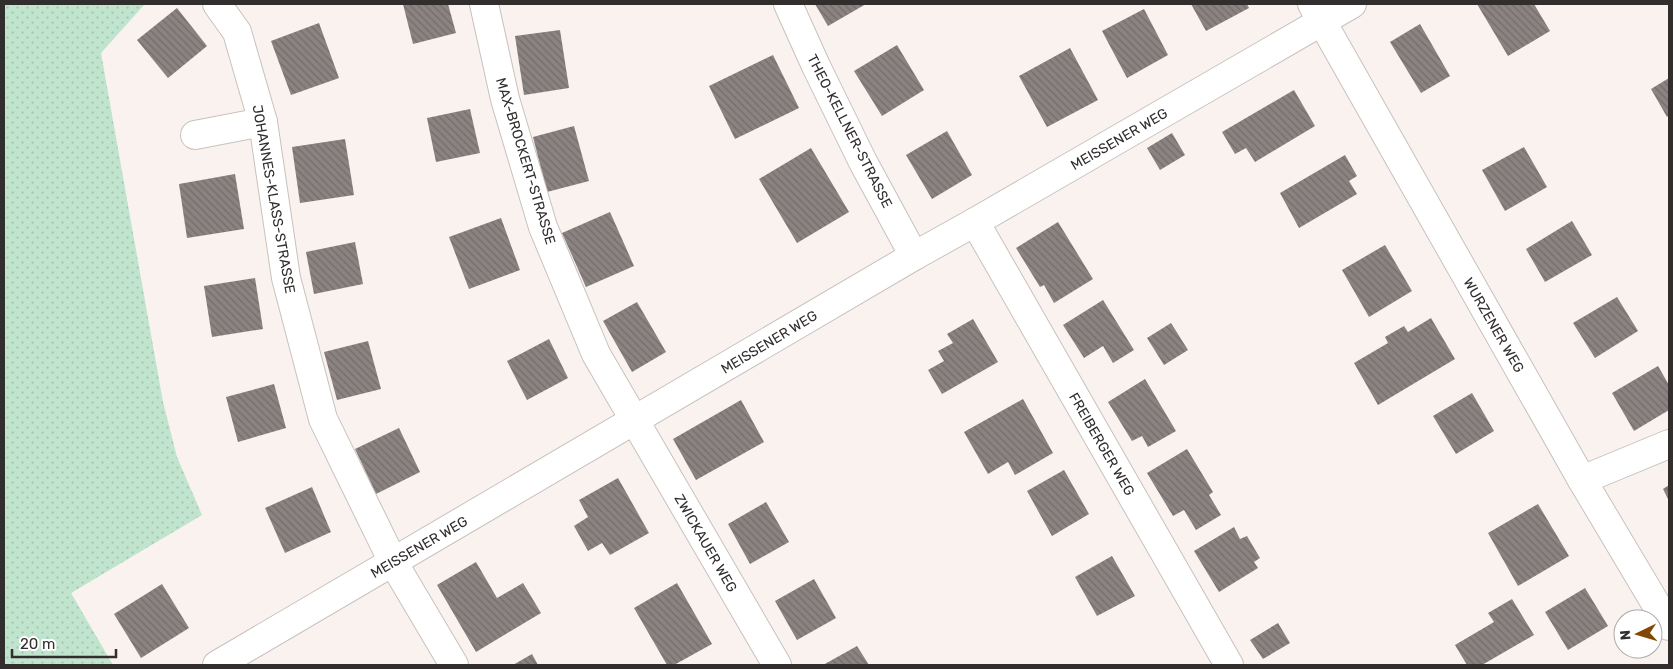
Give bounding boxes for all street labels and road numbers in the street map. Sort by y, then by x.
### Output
street label: THEO-KELLNER-STRASSE [803,52,896,211]
street label: MAX-BROCKERT-STRASSE [492,76,559,247]
street label: JOHANNES-KLASS-STRASSE [249,103,298,295]
street label: MEISSENER WEG [1068,105,1171,174]
street label: WURZENER WEG [1460,275,1528,376]
street label: MEISSENER WEG [718,307,820,378]
street label: FREIBERGER WEG [1065,390,1138,499]
street label: ZWICKAUER WEG [671,491,740,595]
street label: MEISSENER WEG [368,513,471,582]

